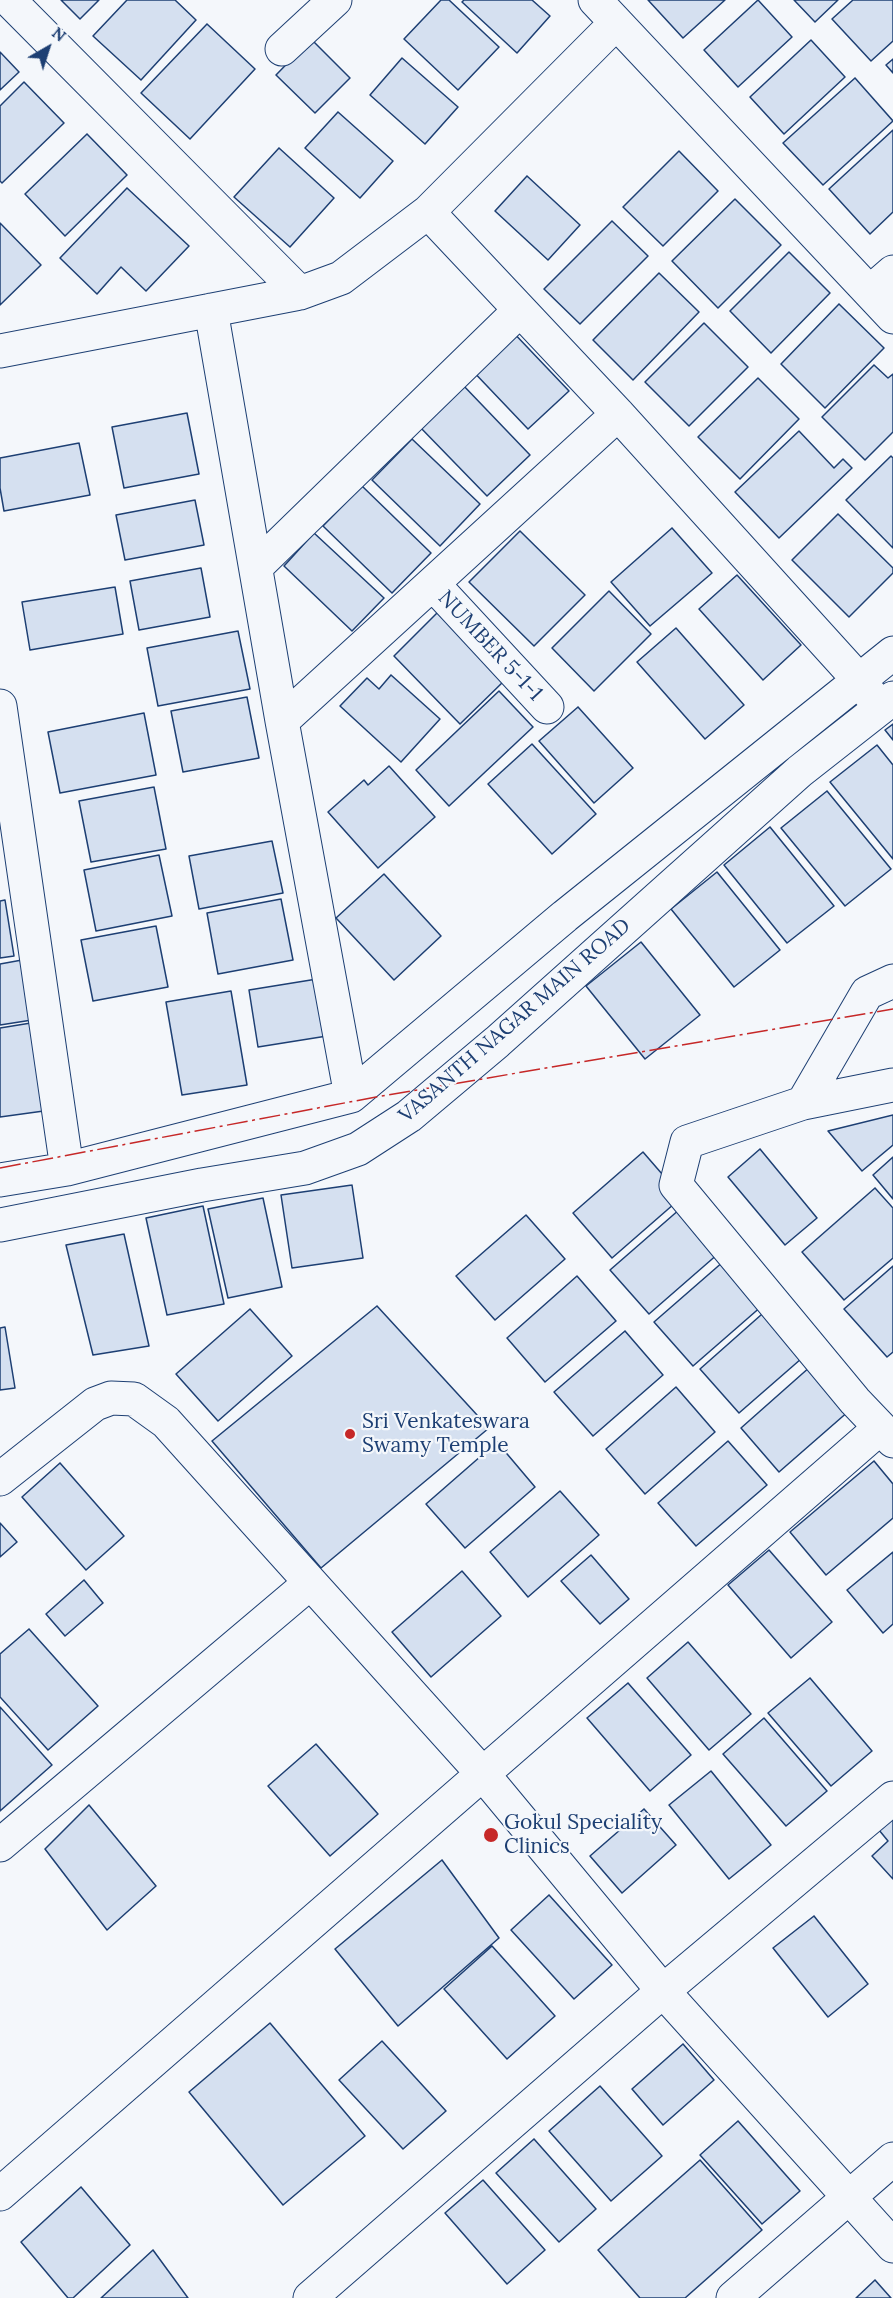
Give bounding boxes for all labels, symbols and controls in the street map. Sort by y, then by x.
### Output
north arrow [18,18,78,78]
text: N [48,22,70,46]
street label: NUMBER 5-1-1 [432,586,548,706]
street label: VASANTH NAGAR MAIN ROAD [394,914,636,1128]
place label: Sri Venkateswara Swamy Temple [362,1409,530,1459]
marker: Sri Venkateswara Swamy Temple [343,1427,357,1441]
place label: Gokul Speciality Clinics [504,1810,662,1860]
marker: Gokul Speciality Clinics [482,1826,500,1844]

